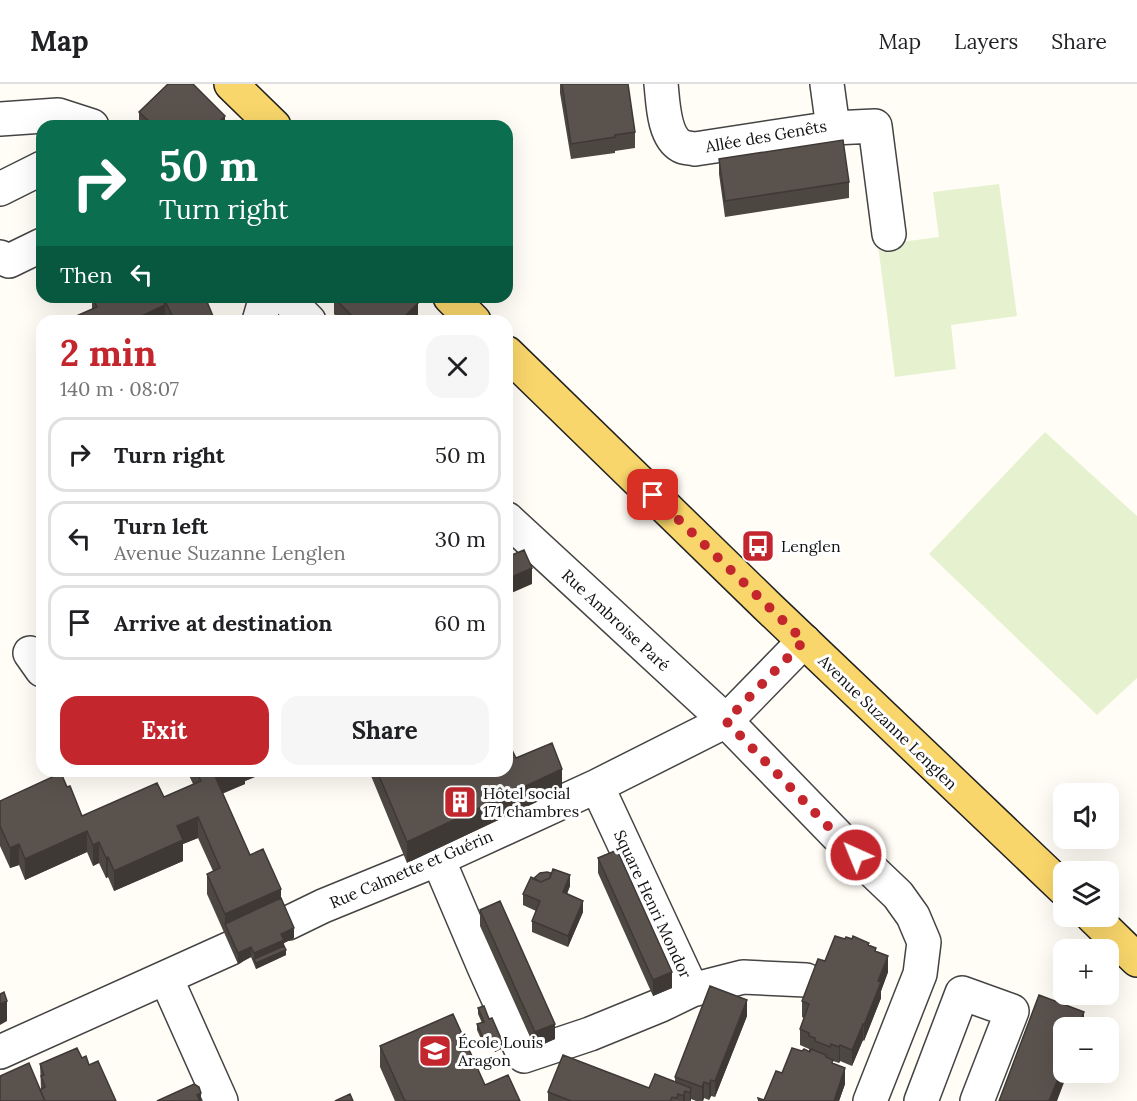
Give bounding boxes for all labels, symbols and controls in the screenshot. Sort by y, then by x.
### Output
text: Map [30,23,89,59]
text: Map [878,28,921,55]
text: Layers [954,28,1018,55]
text: Share [1051,28,1107,55]
street label: Allée des Genêts [703,115,828,157]
text: 50 m [159,139,258,193]
icon: right [60,144,138,222]
text: Turn right [159,192,288,226]
icon: left [125,258,158,291]
text: Then [60,261,113,289]
text: 2 min [60,330,157,376]
button: close [426,335,489,398]
text: 140 m · 08:07 [60,376,179,401]
icon: right [63,438,96,471]
text: Turn right [114,441,225,469]
text: 50 m [435,441,486,469]
pin [627,469,678,520]
icon: arrive [636,478,669,511]
text: Turn left [114,512,208,540]
icon: left [63,522,96,555]
text: 30 m [435,525,486,553]
bus stop icon: Lenglen [740,528,776,564]
place label: Lenglen [781,536,841,556]
text: Avenue Suzanne Lenglen [114,540,346,565]
street label: Rue Ambroise Paré [558,565,674,675]
icon: arrive [63,606,96,639]
text: Arrive at destination [114,609,332,637]
text: 60 m [434,609,486,637]
street label: Avenue Suzanne Lenglen [814,650,962,794]
button: Exit [60,696,269,765]
button: Share [281,696,489,765]
place label: Hôtel social 171 chambres [483,783,579,821]
map controls [1053,783,1119,1083]
button: sound [1053,783,1119,849]
building icon: Hôtel social 171 chambres [442,784,478,820]
position arrow [824,823,888,887]
street label: Rue Calmette et Guérin [327,825,496,912]
street label: Square Henri Mondor [610,827,696,981]
button: layers [1053,861,1119,927]
button: + [1053,939,1119,1005]
button: − [1053,1017,1119,1083]
place label: École Louis Aragon [457,1032,543,1070]
school or university icon: École Louis Aragon [417,1033,453,1069]

